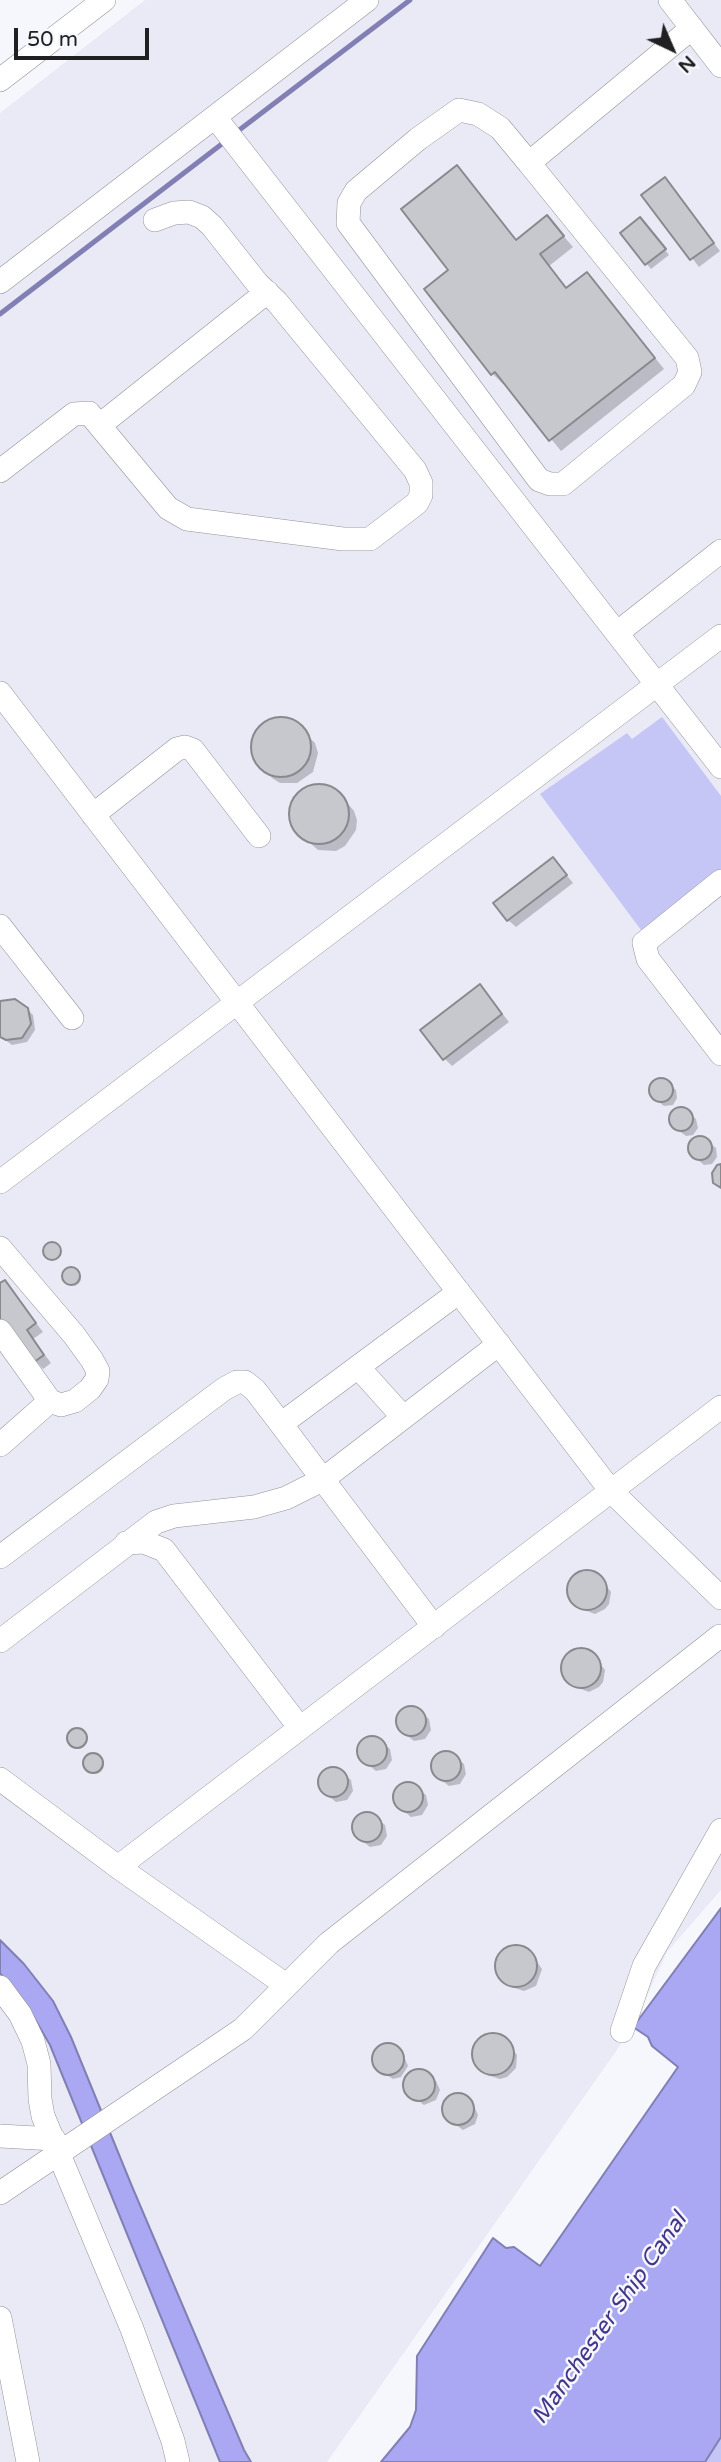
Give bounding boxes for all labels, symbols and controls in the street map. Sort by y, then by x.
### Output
scale bar [18,14,152,58]
north arrow [637,14,707,84]
text: 50 m [27,27,78,52]
text: N [673,51,700,77]
water label: Manchester Ship Canal [527,2208,693,2430]

